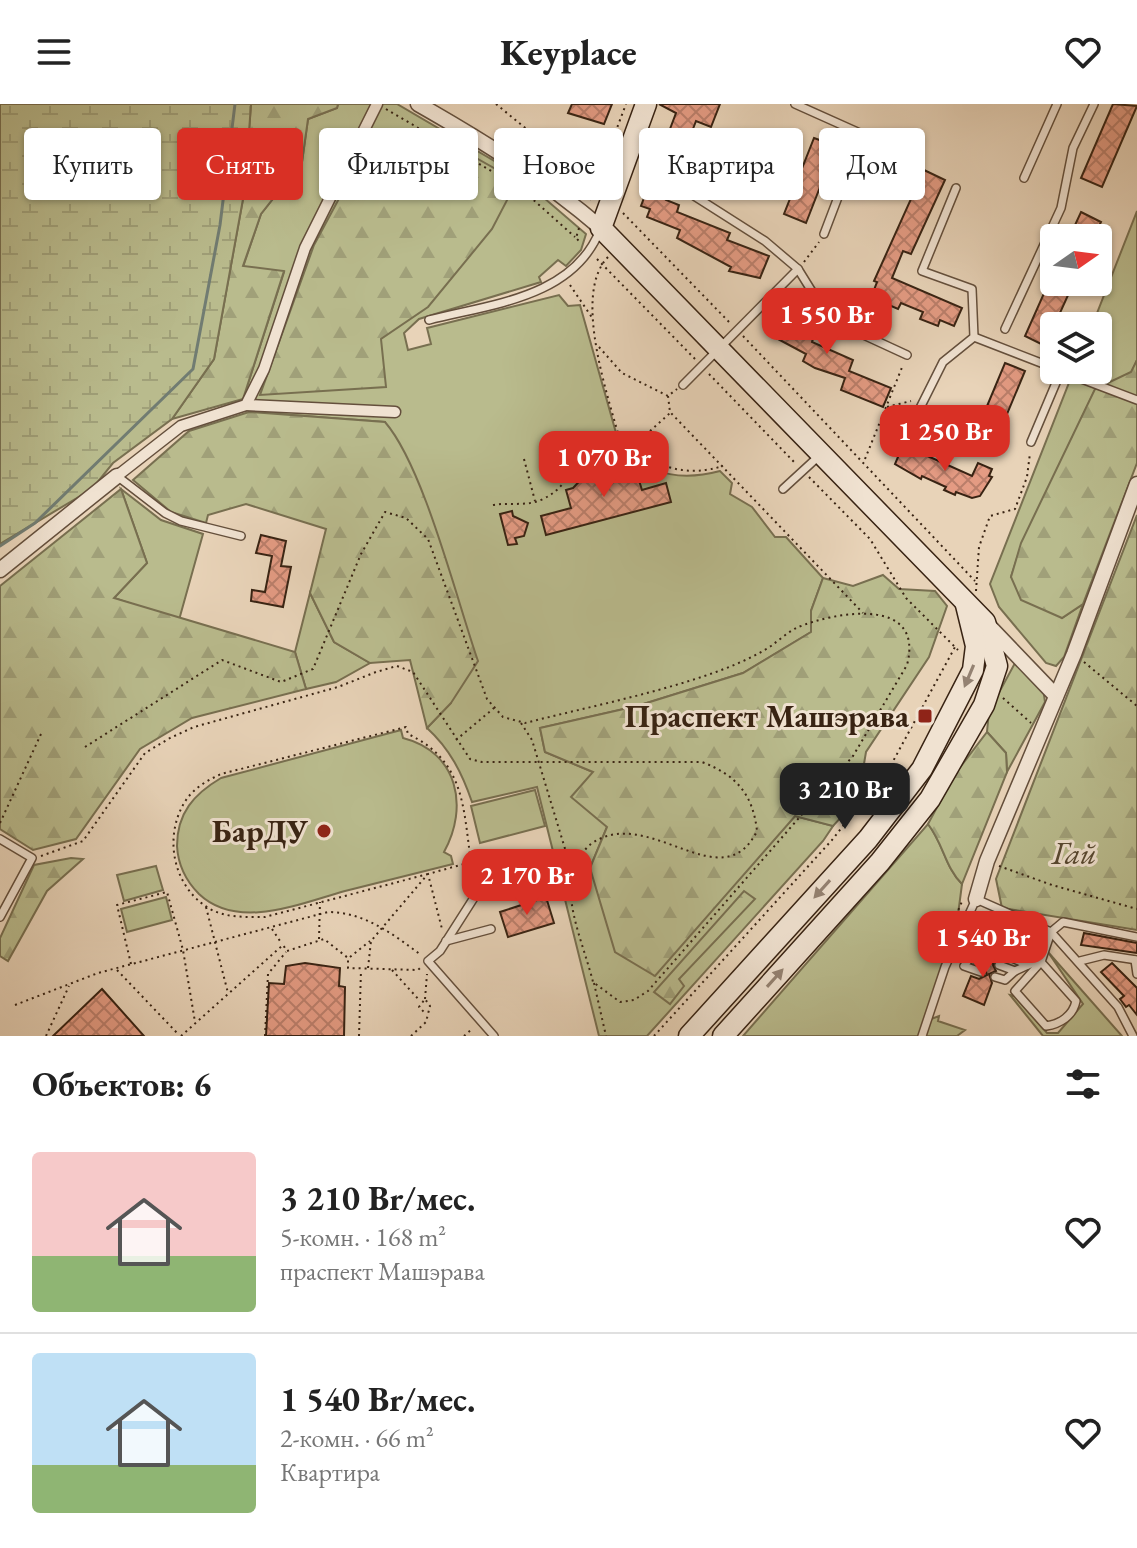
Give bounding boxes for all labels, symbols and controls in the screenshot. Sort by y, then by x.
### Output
text: Keyplace [500,29,637,76]
icon: menu [32,30,76,74]
icon: heart [1061,30,1105,74]
chip: Купить [24,128,161,200]
chip: Снять [177,128,303,200]
chip: Фильтры [319,128,478,200]
chip: Новое [494,128,623,200]
chip: Квартира [639,128,803,200]
chip: Дом [819,128,925,200]
north arrow [1040,224,1112,296]
map controls [1040,224,1112,384]
pin: 1 550 Br [744,288,910,356]
text: 1 550 Br [780,297,874,331]
button: layers [1040,312,1112,384]
pin: 1 250 Br [862,405,1028,473]
text: 1 250 Br [898,414,992,448]
pin: 1 070 Br [521,431,687,499]
text: 1 070 Br [557,440,651,474]
one-way arrow [962,665,975,688]
place label: Праспект Машэрава [625,695,910,737]
marker: Праспект Машэрава [916,707,934,725]
pin: 3 210 Br [762,763,928,831]
text: 3 210 Br [798,772,892,806]
place label: БарДУ [212,810,308,852]
marker: БарДУ [315,822,333,840]
park label: Гай [1050,832,1097,874]
pin: 2 170 Br [444,849,610,917]
text: 2 170 Br [480,858,574,892]
one-way arrow [814,879,832,898]
pin: 1 540 Br [900,911,1066,979]
text: 1 540 Br [936,920,1030,954]
one-way arrow [766,969,783,989]
text: Объектов: 6 [32,1062,211,1106]
icon: filters [1061,1062,1105,1106]
text: 3 210 Br/мес. [280,1176,475,1220]
icon: home [96,1184,192,1280]
icon: heart [1061,1210,1105,1254]
text: 5-комн. · 168 m² [280,1220,446,1254]
text: праспект Машэрава [280,1254,485,1288]
text: 1 540 Br/мес. [280,1377,475,1421]
icon: home [96,1385,192,1481]
icon: heart [1061,1411,1105,1455]
text: 2-комн. · 66 m² [280,1421,434,1455]
text: Квартира [280,1455,380,1489]

